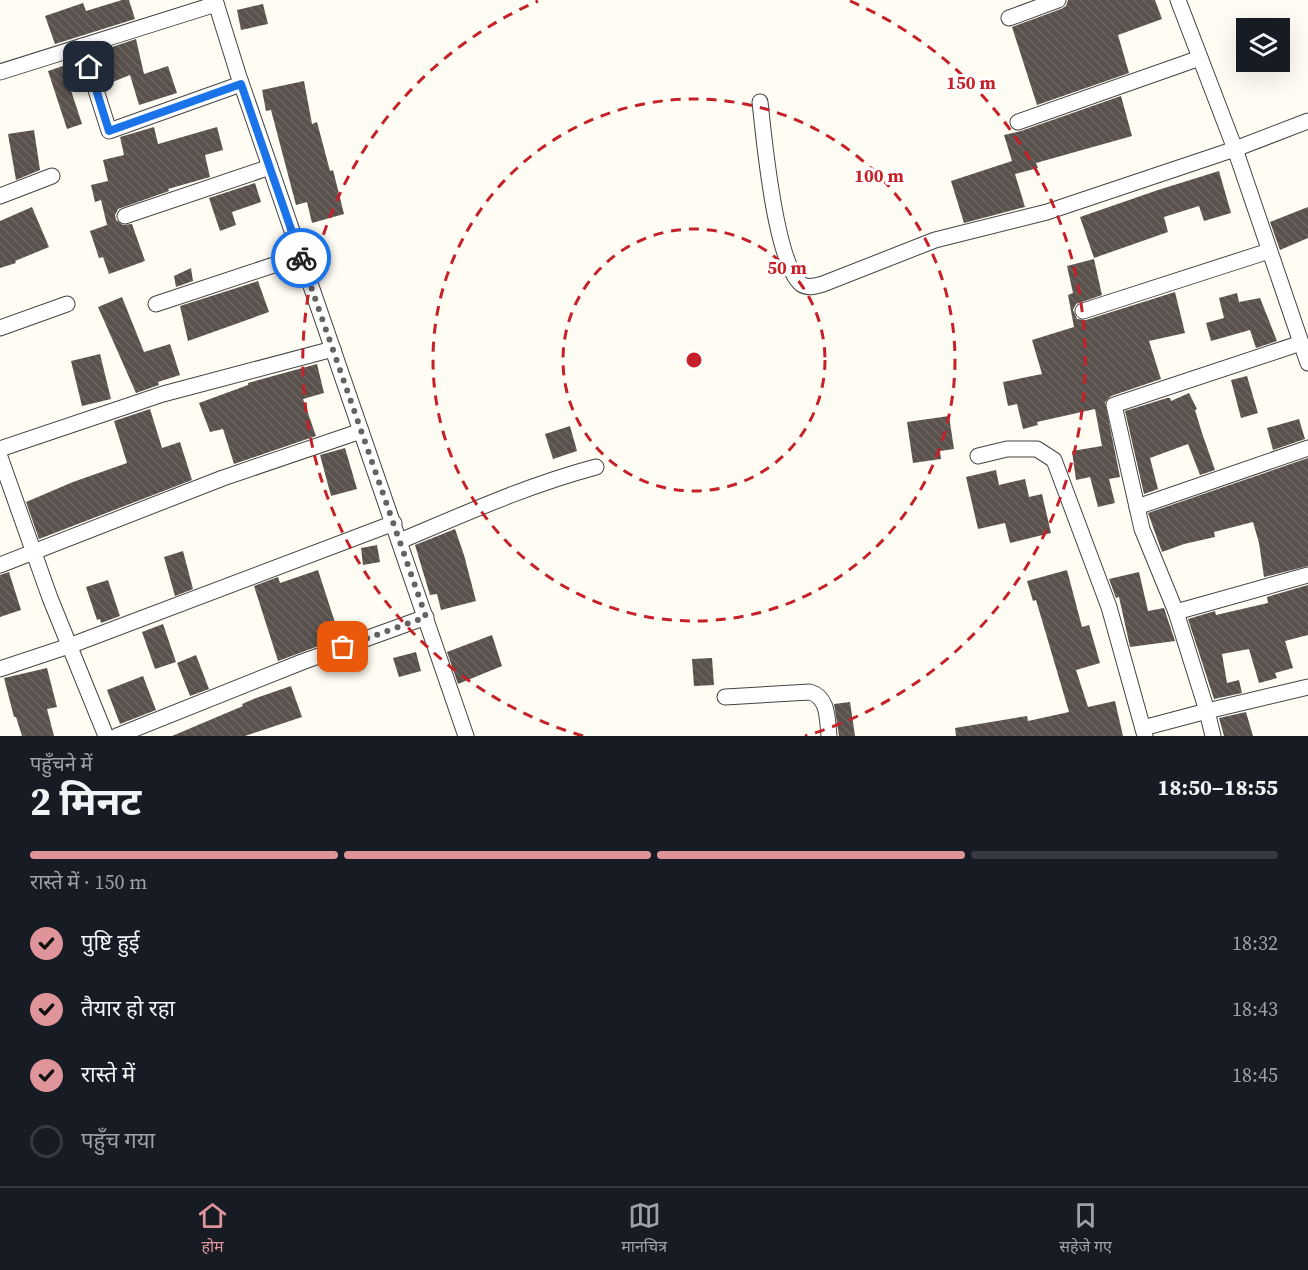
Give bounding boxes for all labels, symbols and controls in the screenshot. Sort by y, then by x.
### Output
map controls [1236,18,1290,72]
button: layers [1236,18,1290,72]
pin [63,41,114,92]
icon: home [72,50,105,83]
text: 150 m [946,70,996,95]
text: 100 m [854,163,904,188]
courier [271,228,331,288]
icon: bike [285,242,318,275]
text: 50 m [767,255,807,280]
centre of rings [684,350,704,370]
pin [317,621,368,672]
icon: bag [326,630,359,663]
text: पहुँचने में [30,750,92,778]
text: 18:50–18:55 [1158,772,1278,802]
text: 2 मिनट [30,775,141,828]
text: रास्ते में · 150 m [30,868,147,896]
icon: check [30,927,63,960]
text: पुष्टि हुई [81,927,140,957]
text: 18:32 [1232,929,1278,957]
icon: check [30,993,63,1026]
text: तैयार हो रहा [81,993,175,1023]
text: 18:43 [1232,995,1278,1023]
icon: check [30,1059,63,1092]
text: रास्ते में [81,1059,135,1089]
text: 18:45 [1232,1061,1278,1089]
text: पहुँच गया [81,1125,155,1155]
tab: होम [196,1199,229,1259]
tab: मानचित्र [621,1199,667,1259]
tab: सहेजे गए [1059,1199,1112,1259]

